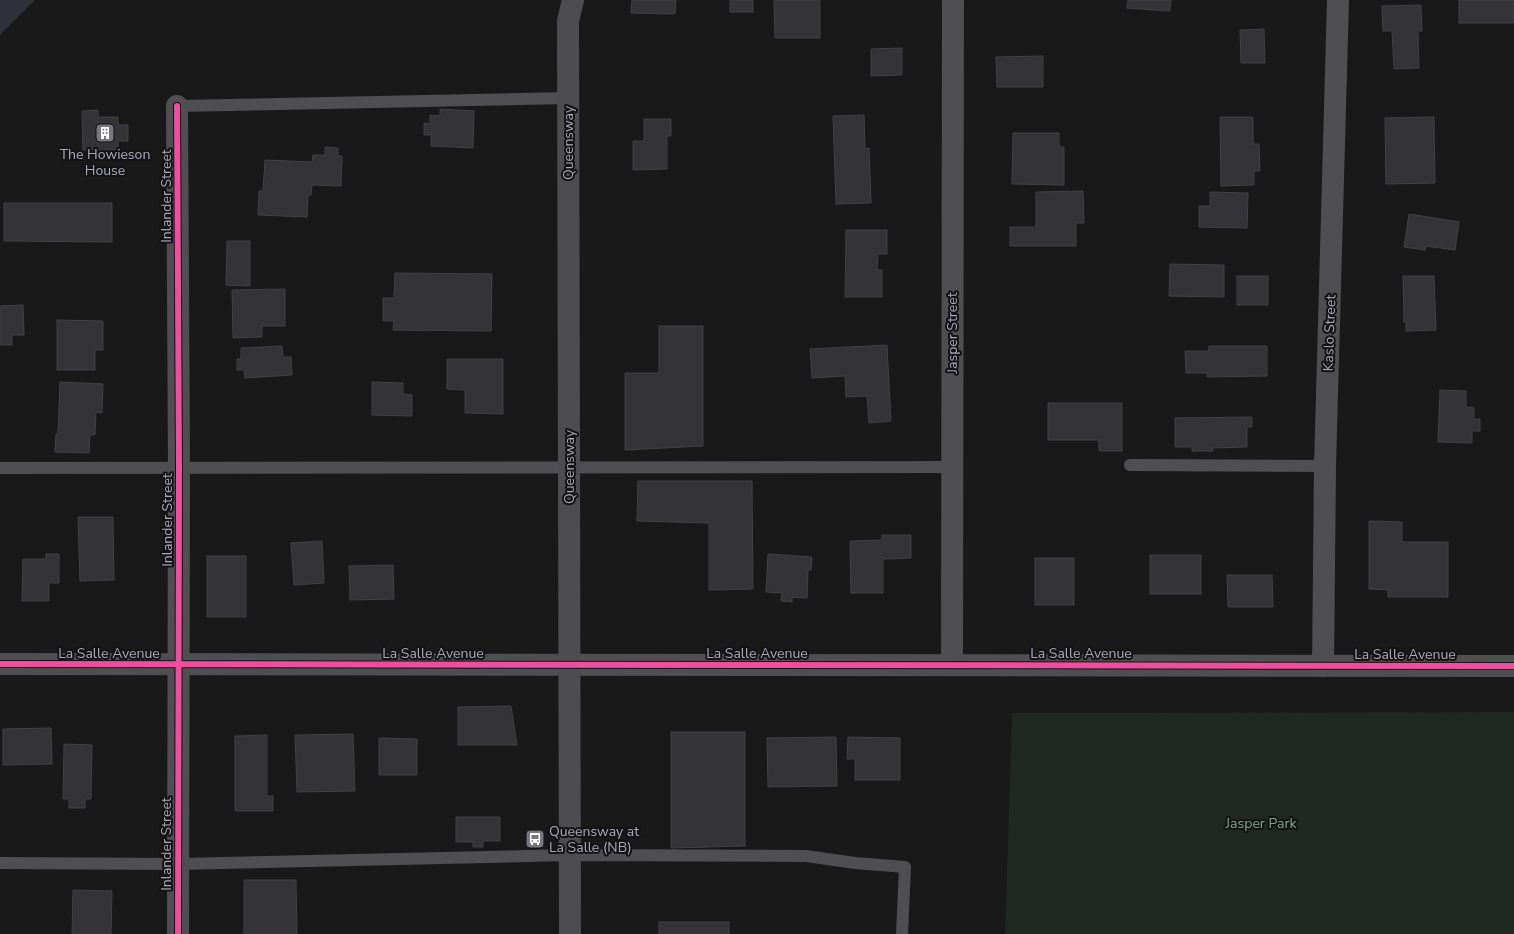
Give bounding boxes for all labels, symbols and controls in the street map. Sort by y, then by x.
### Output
street label: Queensway [559,105,578,180]
building icon: The Howieson House [94,122,116,144]
place label: The Howieson House [60,145,150,180]
street label: Inlander Street [157,149,176,243]
street label: Jasper Street [943,292,962,375]
street label: Kaslo Street [1319,294,1340,372]
street label: Queensway [560,429,579,504]
street label: Inlander Street [158,473,177,567]
street label: La Salle Avenue [58,644,160,663]
street label: La Salle Avenue [382,644,484,663]
street label: La Salle Avenue [706,644,808,663]
street label: La Salle Avenue [1030,644,1132,663]
street label: La Salle Avenue [1354,645,1456,664]
street label: Inlander Street [157,797,176,891]
park label: Jasper Park [1225,814,1297,833]
place label: Queensway at La Salle (NB) [549,822,639,857]
bus stop icon: Queensway at La Salle (NB) [524,828,546,850]

